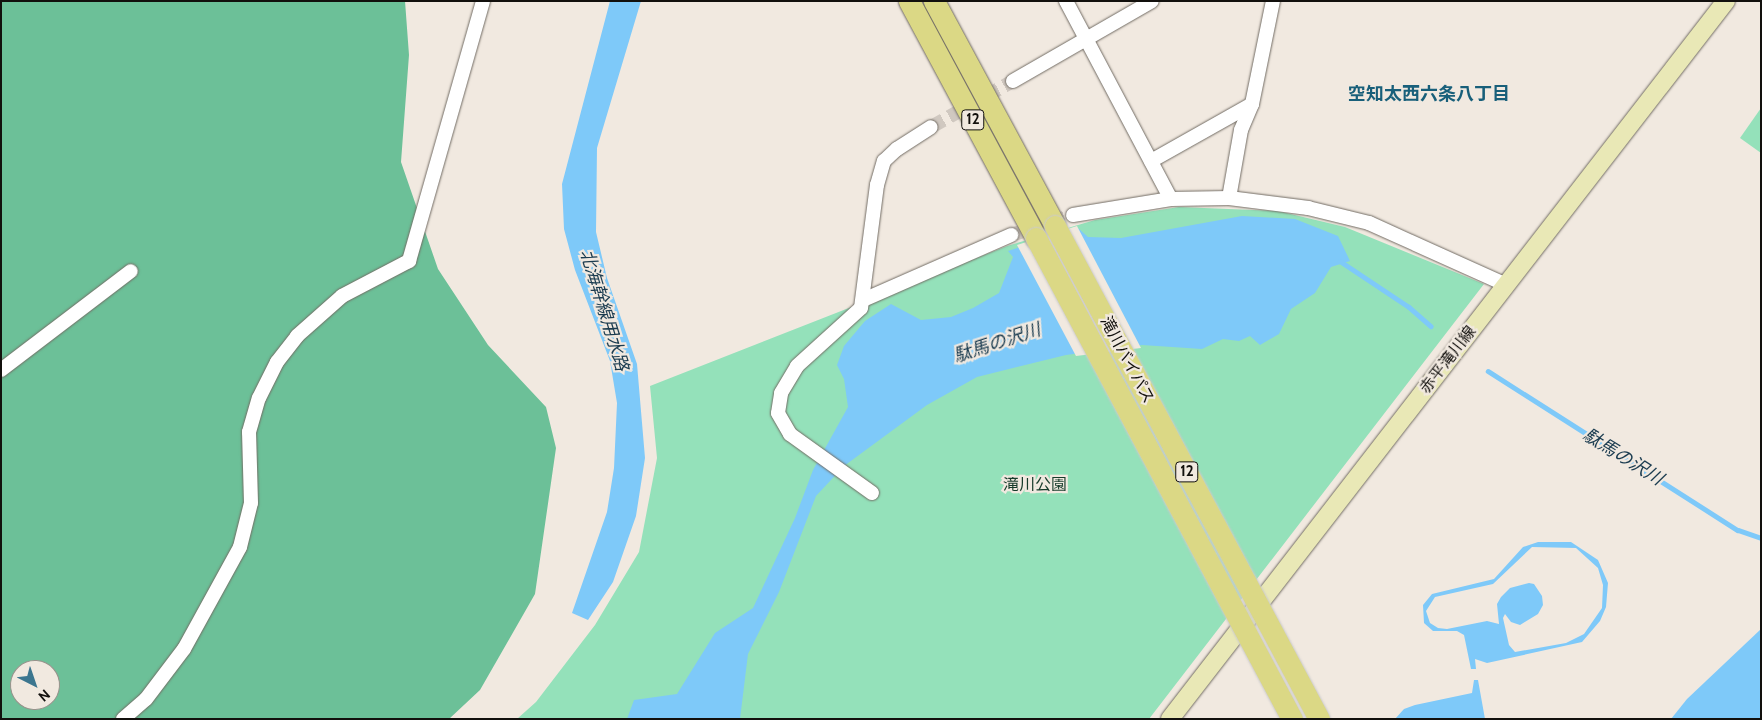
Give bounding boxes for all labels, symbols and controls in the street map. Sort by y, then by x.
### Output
district label: 空知太西六条八丁目 [1348,83,1510,105]
road number: 12 [960,108,986,132]
water label: 北海幹線用水路 [575,247,633,373]
street label: 滝川バイパス [1096,313,1158,407]
water label: 駄馬の沢川 [951,319,1043,367]
street label: 赤平滝川線 [1416,323,1480,397]
water label: 駄馬の沢川 [1579,424,1667,490]
road number: 12 [1174,460,1200,484]
park label: 滝川公園 [1003,475,1067,495]
north arrow [10,660,60,710]
text: N [35,686,54,706]

